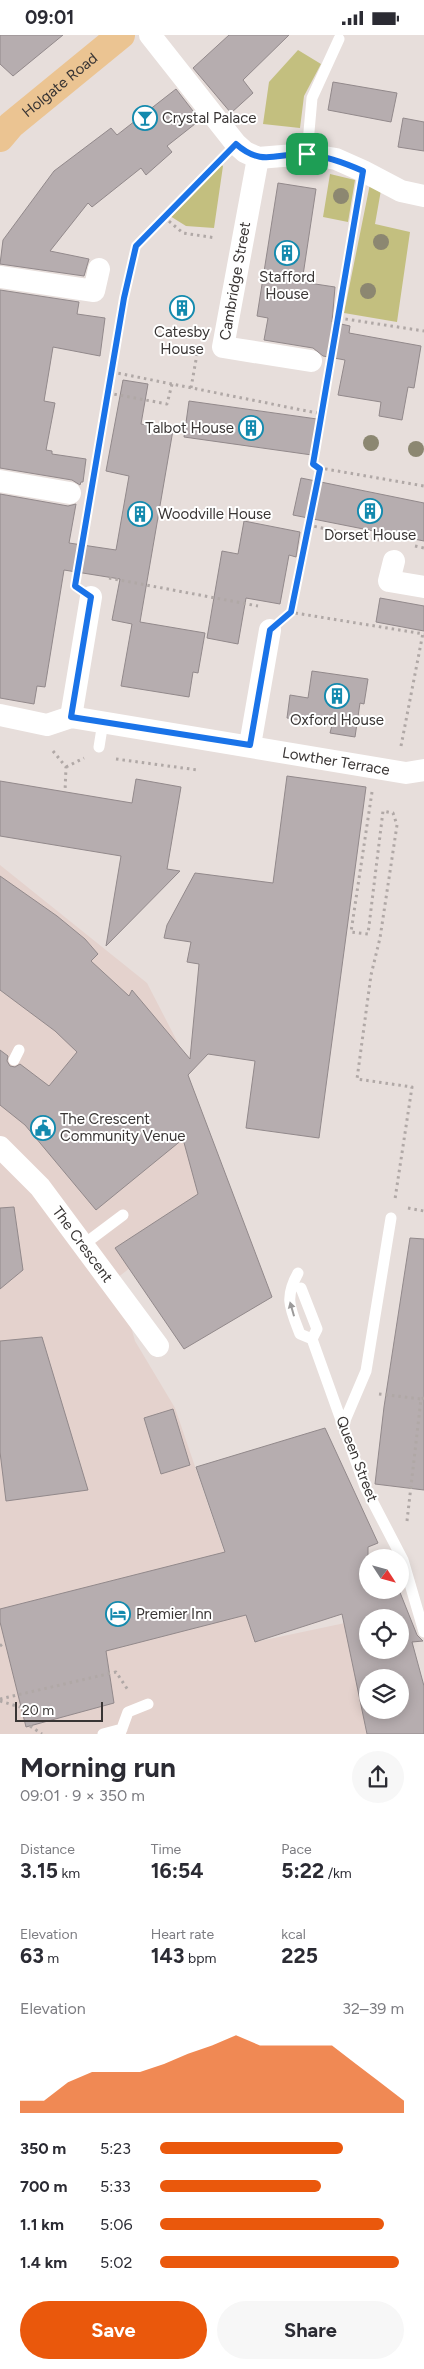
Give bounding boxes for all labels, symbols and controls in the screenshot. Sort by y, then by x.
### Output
text: 09:01 [25,6,74,29]
street label: Holgate Road [18,49,101,121]
bar icon: Crystal Palace [132,105,158,131]
place label: Crystal Palace [162,109,257,127]
pin [286,133,328,175]
icon: arrive [293,140,321,168]
street label: Cambridge Street [216,220,254,342]
building icon: Stafford House [274,240,300,266]
place label: Stafford House [259,268,315,303]
building icon: Catesby House [169,295,195,321]
place label: Catesby House [154,323,210,358]
building icon: Talbot House [238,415,264,441]
place label: Talbot House [145,419,234,437]
building icon: Dorset House [357,498,383,524]
building icon: Woodville House [127,501,153,527]
place label: Woodville House [158,505,271,523]
place label: Dorset House [324,526,416,544]
building icon: Oxford House [324,683,350,709]
place label: Oxford House [290,711,384,729]
street label: Lowther Terrace [281,743,391,779]
place label: The Crescent Community Venue [60,1110,185,1145]
public building icon: The Crescent Community Venue [30,1115,56,1141]
street label: The Crescent [49,1203,117,1286]
one-way arrow [287,1302,295,1317]
street label: Queen Street [332,1414,382,1505]
north arrow [359,1549,409,1599]
map controls [359,1549,409,1719]
hotel icon: Premier Inn [105,1601,131,1627]
place label: Premier Inn [136,1605,212,1623]
button: locate [359,1609,409,1659]
button: layers [359,1669,409,1719]
scale bar [15,1699,102,1722]
text: 20 m [22,1702,54,1719]
text: Morning run [20,1750,176,1784]
button: share [352,1751,404,1803]
text: 09:01 · 9 × 350 m [20,1786,145,1805]
text: Distance [20,1841,75,1858]
text: Time [151,1841,181,1858]
text: Pace [281,1841,312,1858]
text: 3.15 [20,1858,58,1883]
text: 16:54 [151,1858,204,1883]
text: 5:22 [281,1858,324,1883]
text: km [58,1865,80,1882]
text: /km [324,1865,352,1882]
text: Elevation [20,1926,78,1943]
text: Heart rate [151,1926,214,1943]
text: kcal [281,1926,306,1943]
text: 63 [20,1943,44,1968]
text: 143 [151,1943,185,1968]
text: 225 [281,1943,318,1968]
text: m [44,1950,59,1967]
text: bpm [185,1950,216,1967]
text: Elevation [20,1999,86,2018]
text: 32–39 m [342,1999,404,2018]
text: 350 m [20,2139,66,2158]
text: 5:23 [100,2139,131,2158]
text: 700 m [20,2177,67,2196]
text: 5:33 [100,2177,131,2196]
text: 1.1 km [20,2215,64,2234]
text: 5:06 [100,2215,133,2234]
text: 1.4 km [20,2253,67,2272]
text: 5:02 [100,2253,132,2272]
button: Save [20,2301,207,2359]
button: Share [217,2301,404,2359]

